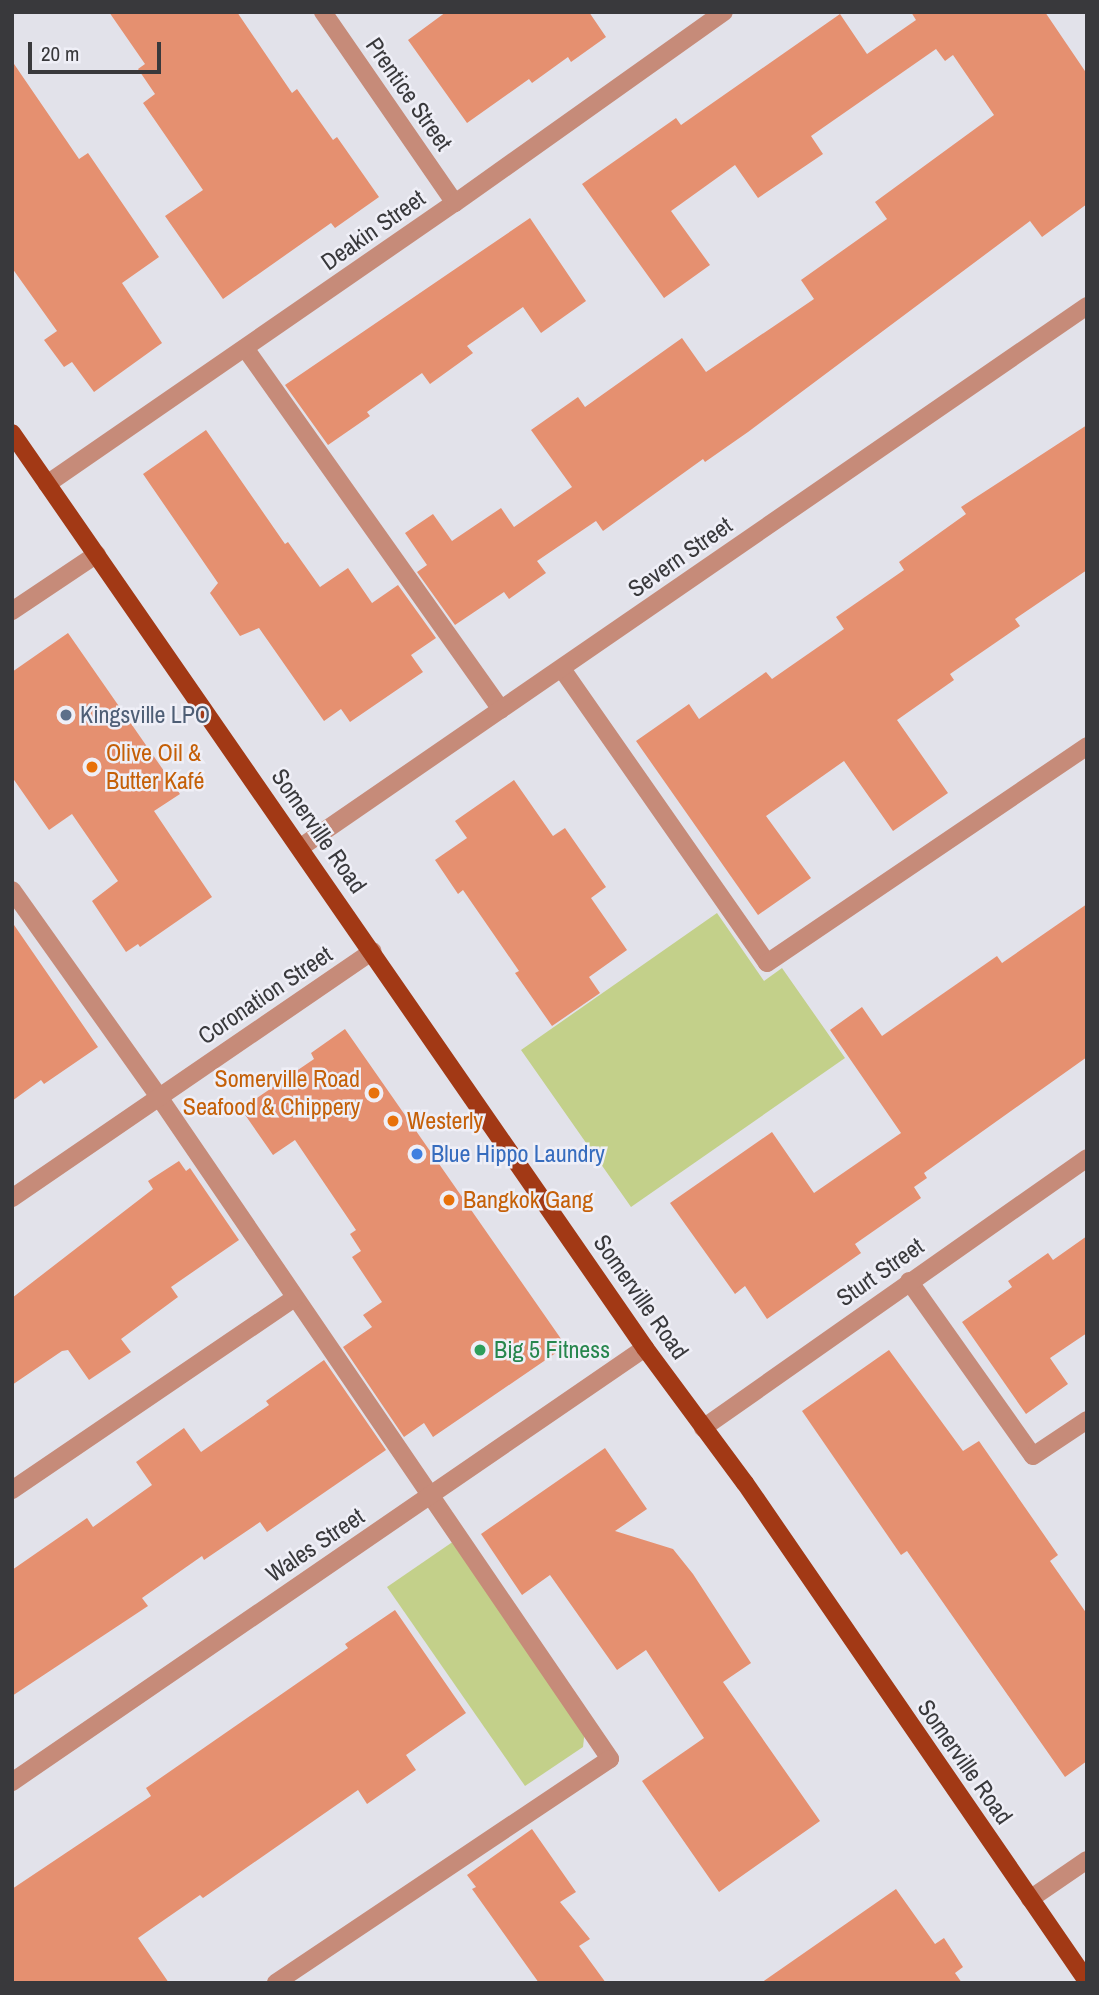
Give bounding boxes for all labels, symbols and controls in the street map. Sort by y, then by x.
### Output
scale bar [32,28,164,72]
street label: Prentice Street [360,32,458,156]
text: 20 m [41,39,79,68]
street label: Deakin Street [315,184,431,276]
street label: Severn Street [622,511,738,603]
place label: Kingsville LPO [80,701,210,729]
marker: Kingsville LPO [58,707,74,723]
place label: Olive Oil & Butter Kafé [106,739,204,795]
marker: Olive Oil & Butter Kafé [84,759,100,775]
street label: Somerville Road [265,763,373,899]
street label: Coronation Street [193,940,337,1050]
place label: Somerville Road Seafood & Chippery [183,1065,360,1121]
marker: Somerville Road Seafood & Chippery [366,1085,382,1101]
place label: Westerly [407,1107,483,1135]
marker: Westerly [385,1113,401,1129]
place label: Blue Hippo Laundry [431,1140,605,1168]
marker: Blue Hippo Laundry [409,1146,425,1162]
place label: Bangkok Gang [463,1186,593,1214]
marker: Bangkok Gang [441,1192,457,1208]
street label: Somerville Road [587,1229,695,1365]
street label: Sturt Street [831,1232,929,1312]
place label: Big 5 Fitness [494,1336,610,1364]
marker: Big 5 Fitness [472,1342,488,1358]
street label: Wales Street [261,1502,369,1588]
street label: Somerville Road [911,1694,1019,1830]

